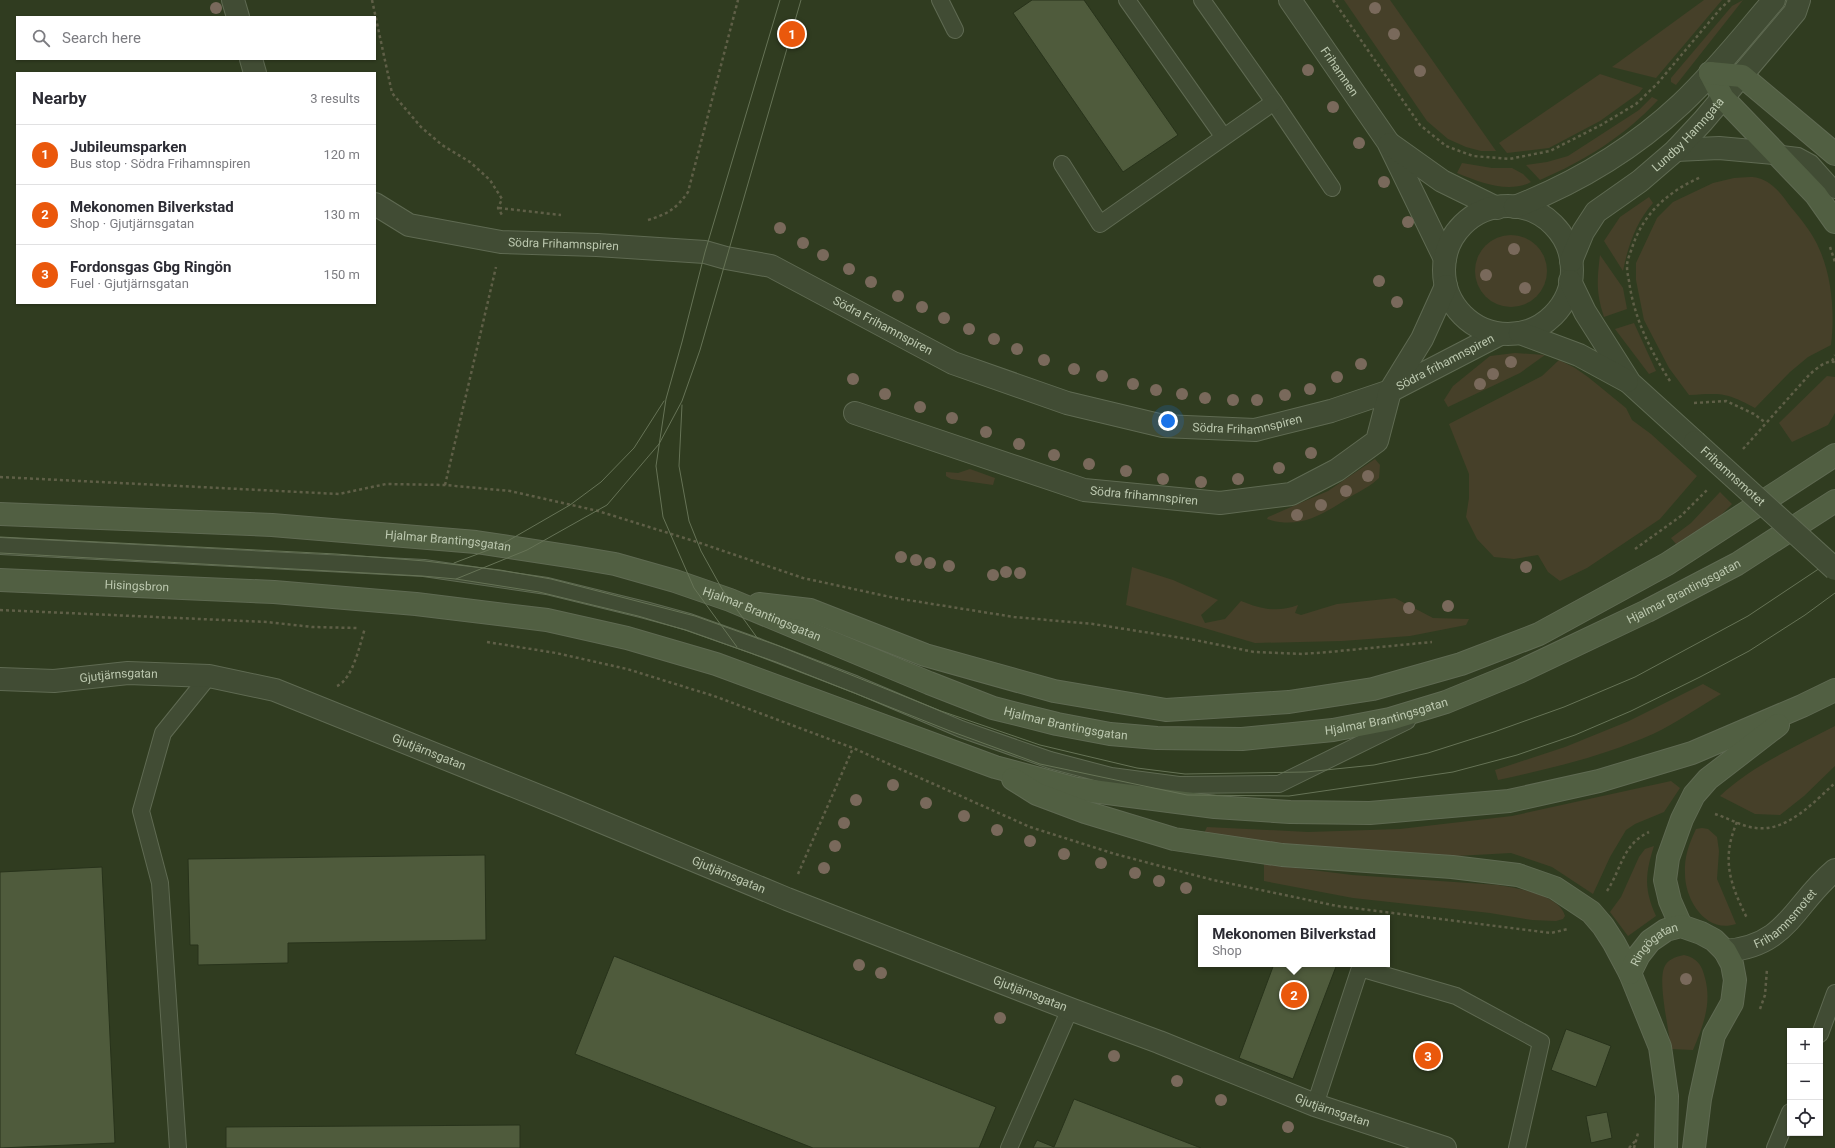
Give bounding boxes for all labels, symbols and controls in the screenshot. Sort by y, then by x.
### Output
search box [16,16,376,60]
pin: 1 [779,19,805,49]
icon: search [30,27,52,49]
text: Search here [62,29,141,47]
street label: Frihamnen [1318,44,1361,99]
text: Nearby [32,88,87,108]
text: 3 results [310,91,360,106]
street label: Lundby Hamngata [1649,95,1727,174]
text: Jubileumsparken [70,138,187,156]
text: 1 [41,147,49,162]
text: 120 m [323,147,360,162]
text: Bus stop · Södra Frihamnspiren [70,156,250,171]
text: Mekonomen Bilverkstad [70,198,234,216]
text: 2 [41,207,49,222]
text: 130 m [323,207,360,222]
text: Shop · Gjutjärnsgatan [70,216,194,231]
street label: Södra Frihamnspiren [508,235,619,253]
text: Fordonsgas Gbg Ringön [70,258,231,276]
text: 3 [41,267,49,282]
text: 150 m [323,267,360,282]
text: Fuel · Gjutjärnsgatan [70,276,189,291]
street label: Södra Frihamnspiren [831,293,935,358]
street label: Södra frihamnspiren [1394,331,1497,394]
your location [1158,411,1178,431]
street label: Södra Frihamnspiren [1192,412,1303,437]
street label: Frihamnsmotet [1698,444,1768,509]
street label: Södra frihamnspiren [1089,484,1199,508]
street label: Hjalmar Brantingsgatan [385,527,512,554]
street label: Hjalmar Brantingsgatan [1625,556,1743,627]
street label: Hisingsbron [104,578,169,594]
street label: Hjalmar Brantingsgatan [701,584,823,644]
street label: Gjutjärnsgatan [79,666,158,685]
street label: Hjalmar Brantingsgatan [1324,695,1450,738]
street label: Hjalmar Brantingsgatan [1002,704,1128,742]
street label: Gjutjärnsgatan [390,731,468,773]
street label: Gjutjärnsgatan [690,853,768,896]
street label: Frihamnsmotet [1752,886,1819,951]
popup [1198,915,1390,967]
street label: Ringögatan [1628,920,1680,969]
text: Mekonomen Bilverkstad [1212,925,1376,943]
text: Shop [1212,943,1242,958]
street label: Gjutjärnsgatan [991,973,1069,1014]
pin: 2 [1281,980,1307,1010]
map controls [1787,1028,1823,1136]
button: + [1787,1028,1823,1064]
pin: 3 [1415,1041,1441,1071]
button: − [1787,1064,1823,1100]
street label: Gjutjärnsgatan [1293,1091,1372,1130]
button: locate [1787,1100,1823,1136]

